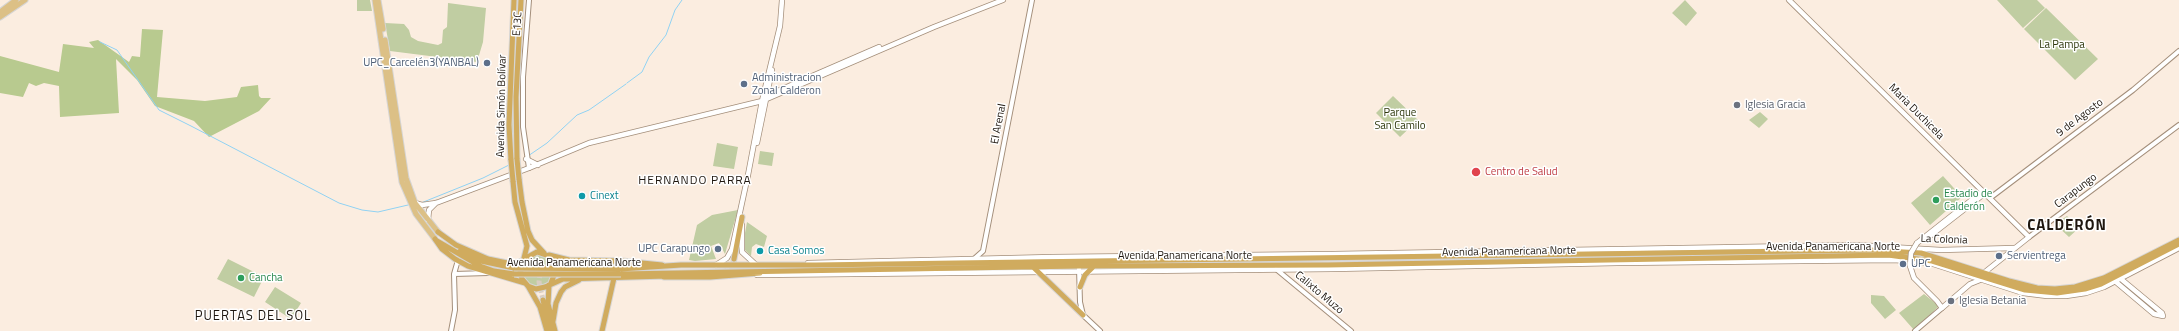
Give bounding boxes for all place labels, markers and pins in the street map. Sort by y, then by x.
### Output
place label: UPC_Carcelén3(YANBAL) [363,56,479,70]
marker: UPC_Carcelén3(YANBAL) [482,58,492,68]
place label: Administracion Zonal Calderon [752,71,821,97]
marker: Administracion Zonal Calderon [739,79,749,89]
place label: Iglesia Gracia [1745,98,1806,112]
marker: Iglesia Gracia [1732,100,1742,110]
place label: Centro de Salud [1485,165,1558,179]
marker: Centro de Salud [1470,166,1482,178]
place label: Estadio de Calderón [1944,187,1992,213]
place label: Cinext [590,189,619,203]
marker: Cinext [577,191,587,201]
marker: Estadio de Calderón [1931,195,1941,205]
place label: UPC Carapungo [638,242,710,256]
marker: UPC Carapungo [713,244,723,254]
place label: Casa Somos [768,244,824,258]
marker: Casa Somos [755,246,765,256]
place label: Servientrega [2007,249,2066,263]
marker: Servientrega [1994,251,2004,261]
place label: UPC [1911,257,1931,271]
marker: UPC [1898,259,1908,269]
place label: Cancha [249,271,283,285]
marker: Cancha [236,273,246,283]
place label: Iglesia Betania [1959,294,2026,308]
marker: Iglesia Betania [1946,296,1956,306]

